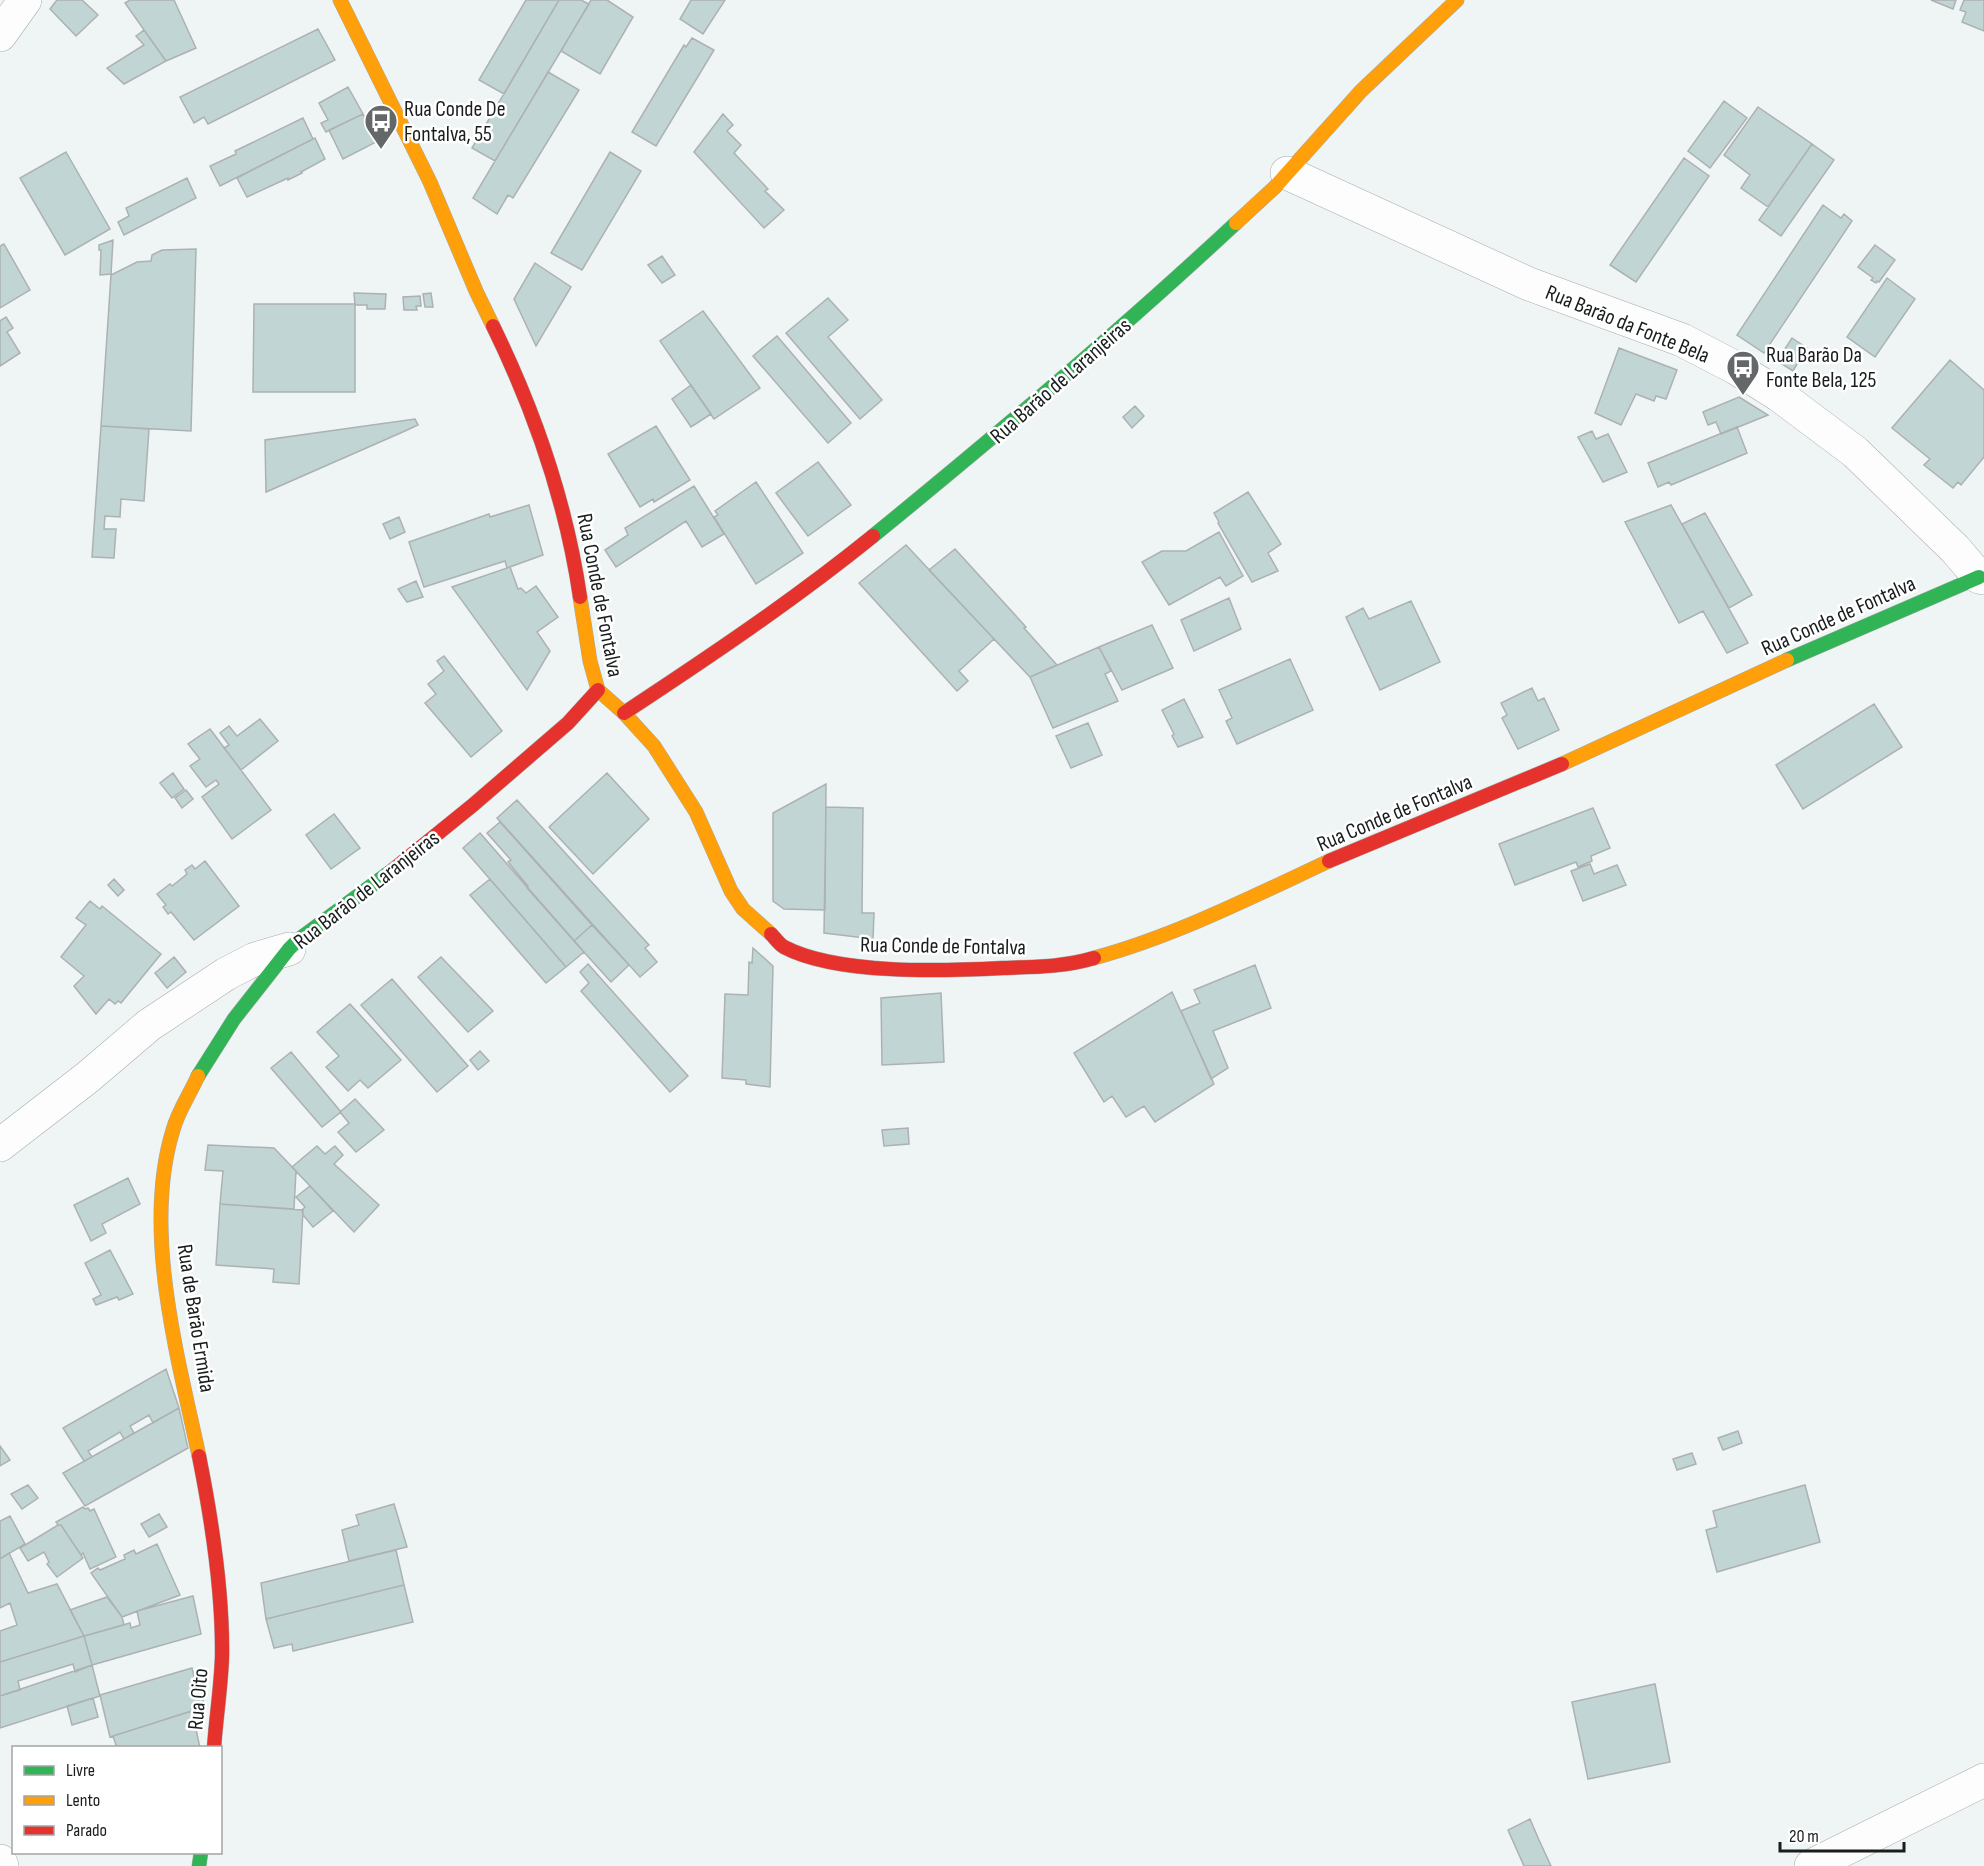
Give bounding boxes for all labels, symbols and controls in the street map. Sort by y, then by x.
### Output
place label: Rua Conde De Fontalva, 55 [404,96,506,148]
bus stop icon: Rua Conde De Fontalva, 55 [363,103,399,150]
street label: Rua Barão da Fonte Bela [1541,279,1713,370]
street label: Rua Barão de Laranjeiras [985,313,1137,450]
place label: Rua Barão Da Fonte Bela, 125 [1766,342,1877,394]
bus stop icon: Rua Barão Da Fonte Bela, 125 [1725,349,1761,396]
street label: Rua Conde de Fontalva [570,511,629,679]
street label: Rua Conde de Fontalva [1757,570,1920,662]
street label: Rua Conde de Fontalva [1313,769,1476,858]
street label: Rua Barão de Laranjeiras [289,825,445,956]
street label: Rua Conde de Fontalva [860,932,1026,961]
street label: Rua de Barão Ermida [170,1242,221,1394]
street label: Rua Oito [182,1667,215,1731]
legend [12,1746,222,1854]
text: Livre [66,1760,95,1781]
text: Lento [66,1790,100,1811]
scale bar [1780,1815,1904,1853]
text: Parado [66,1820,107,1841]
text: 20 m [1789,1826,1819,1847]

